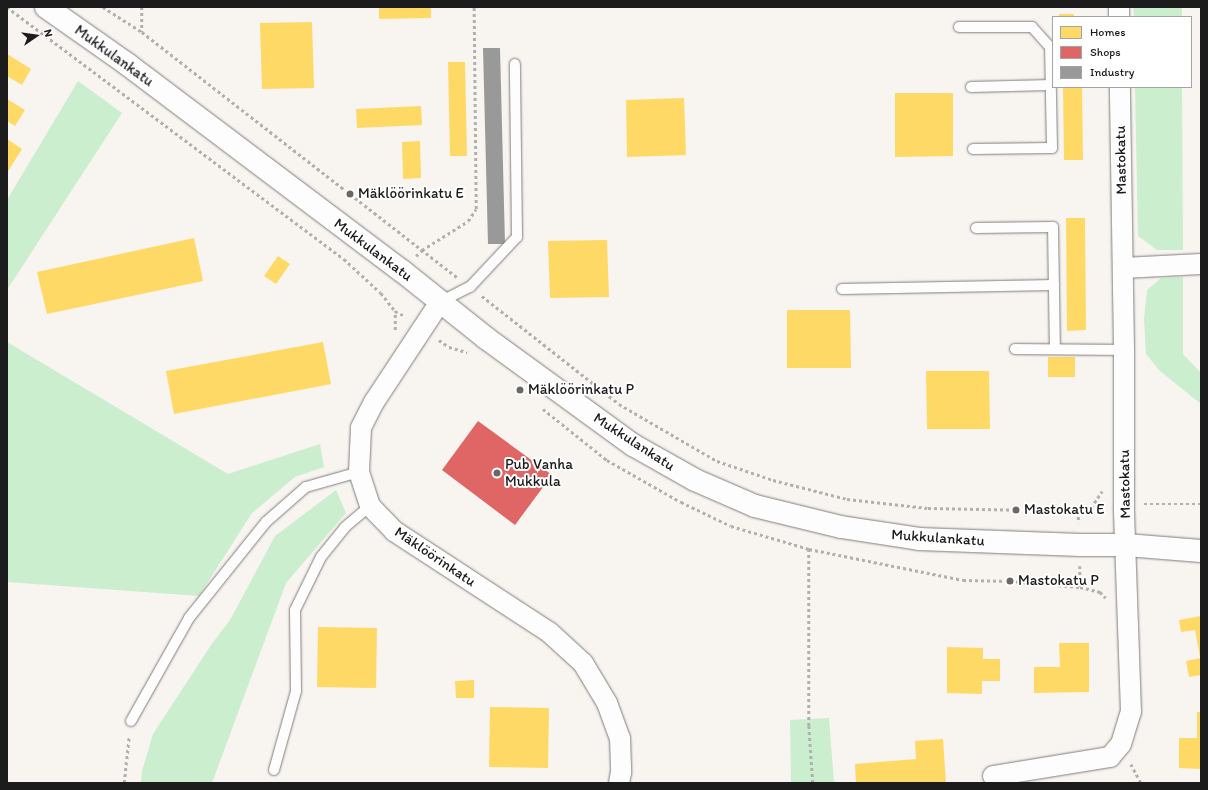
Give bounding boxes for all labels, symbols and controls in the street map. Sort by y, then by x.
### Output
north arrow [16,16,56,56]
legend [1052,16,1192,88]
street label: Mukkulankatu [71,21,157,91]
text: Homes [1090,25,1126,39]
text: N [41,28,55,38]
text: Shops [1090,45,1121,59]
text: Industry [1090,65,1134,79]
street label: Mastokatu [1111,125,1131,195]
place label: Mäklöörinkatu E [358,185,464,203]
marker: Mäklöörinkatu E [345,189,355,199]
street label: Mukkulankatu [330,215,416,285]
place label: Mäklöörinkatu P [528,381,634,399]
marker: Mäklöörinkatu P [515,385,525,395]
street label: Mukkulankatu [590,409,678,475]
street label: Mastokatu [1115,449,1135,519]
place label: Pub Vanha Mukkula [505,455,573,490]
marker: Pub Vanha Mukkula [492,468,502,478]
place label: Mastokatu E [1024,501,1105,519]
marker: Mastokatu E [1011,505,1021,515]
street label: Mäklöörinkatu [391,523,479,591]
street label: Mukkulankatu [891,526,985,550]
place label: Mastokatu P [1018,572,1099,590]
marker: Mastokatu P [1005,576,1015,586]

